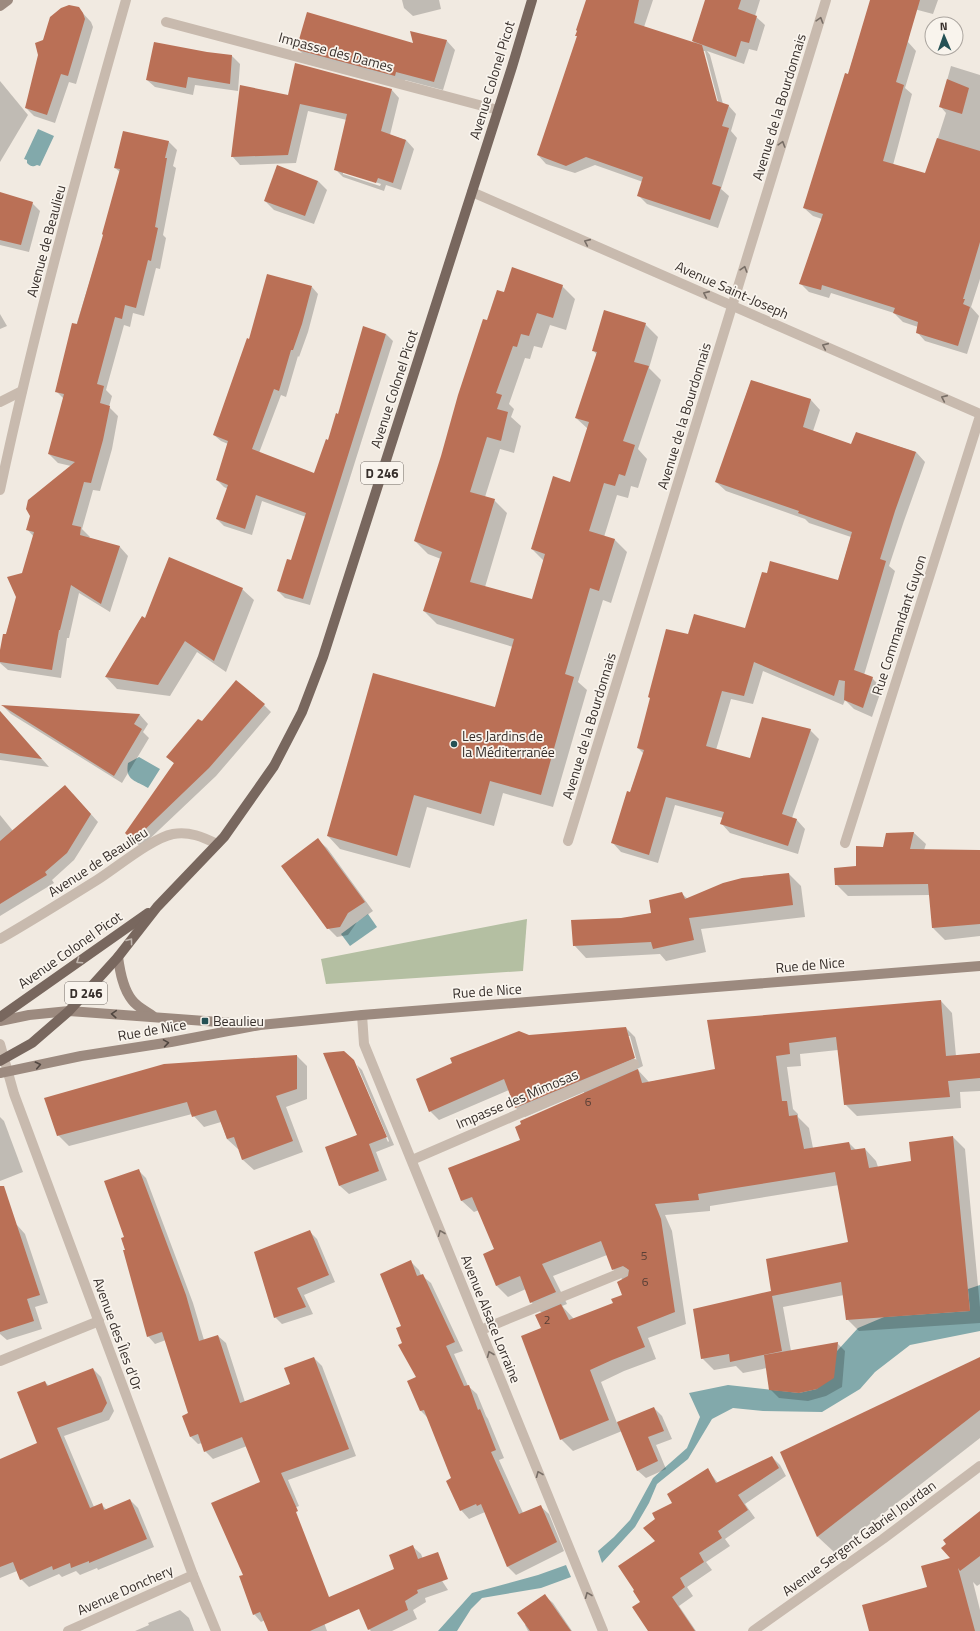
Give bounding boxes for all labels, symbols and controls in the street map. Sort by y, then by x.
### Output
north arrow [924,16,964,56]
one-way arrow [815,17,824,24]
street label: Avenue Colonel Picot [464,18,520,142]
text: N [940,18,948,34]
street label: Impasse des Dames [276,26,396,77]
street label: Avenue de la Bourdonnais [746,31,811,183]
one-way arrow [777,141,786,148]
street label: Avenue de Beaulieu [20,182,71,299]
one-way arrow [584,239,591,247]
street label: Avenue Saint-Joseph [672,255,792,324]
one-way arrow [739,265,748,272]
one-way arrow [703,291,711,299]
street label: Avenue Colonel Picot [365,327,423,451]
street label: Avenue de la Bourdonnais [651,340,716,492]
one-way arrow [822,343,829,351]
one-way arrow [941,395,948,403]
road number: D 246 [361,462,403,484]
street label: Rue Commandant Guyon [866,552,931,698]
street label: Avenue de la Bourdonnais [556,650,621,802]
place label: Les Jardins de la Méditerranée [462,725,555,762]
marker: Les Jardins de la Méditerranée [449,739,459,749]
street label: Avenue de Beaulieu [44,821,152,902]
street label: Avenue Colonel Picot [13,906,126,993]
one-way arrow [126,939,133,946]
street label: Rue de Nice [775,951,845,978]
one-way arrow [76,956,83,963]
street label: Rue de Nice [452,978,522,1003]
road number: D 246 [65,982,107,1004]
one-way arrow [111,1009,117,1018]
place label: Beaulieu [213,1010,264,1031]
street label: Rue de Nice [116,1013,188,1046]
marker: Beaulieu [200,1016,210,1026]
one-way arrow [163,1039,169,1048]
one-way arrow [35,1062,41,1070]
street label: Impasse des Mimosas [453,1063,581,1134]
house number: 6 [585,1092,592,1111]
one-way arrow [438,1230,446,1237]
house number: 5 [641,1246,648,1265]
street label: Avenue Alsace Lorraine [456,1252,527,1386]
house number: 6 [642,1272,649,1291]
street label: Avenue des Îles d'Or [88,1274,149,1393]
house number: 2 [544,1310,550,1329]
one-way arrow [487,1350,495,1357]
one-way arrow [536,1471,544,1478]
street label: Avenue Sergent Gabriel Jourdan [777,1475,940,1601]
street label: Avenue Donchery [73,1559,176,1620]
one-way arrow [585,1591,593,1599]

